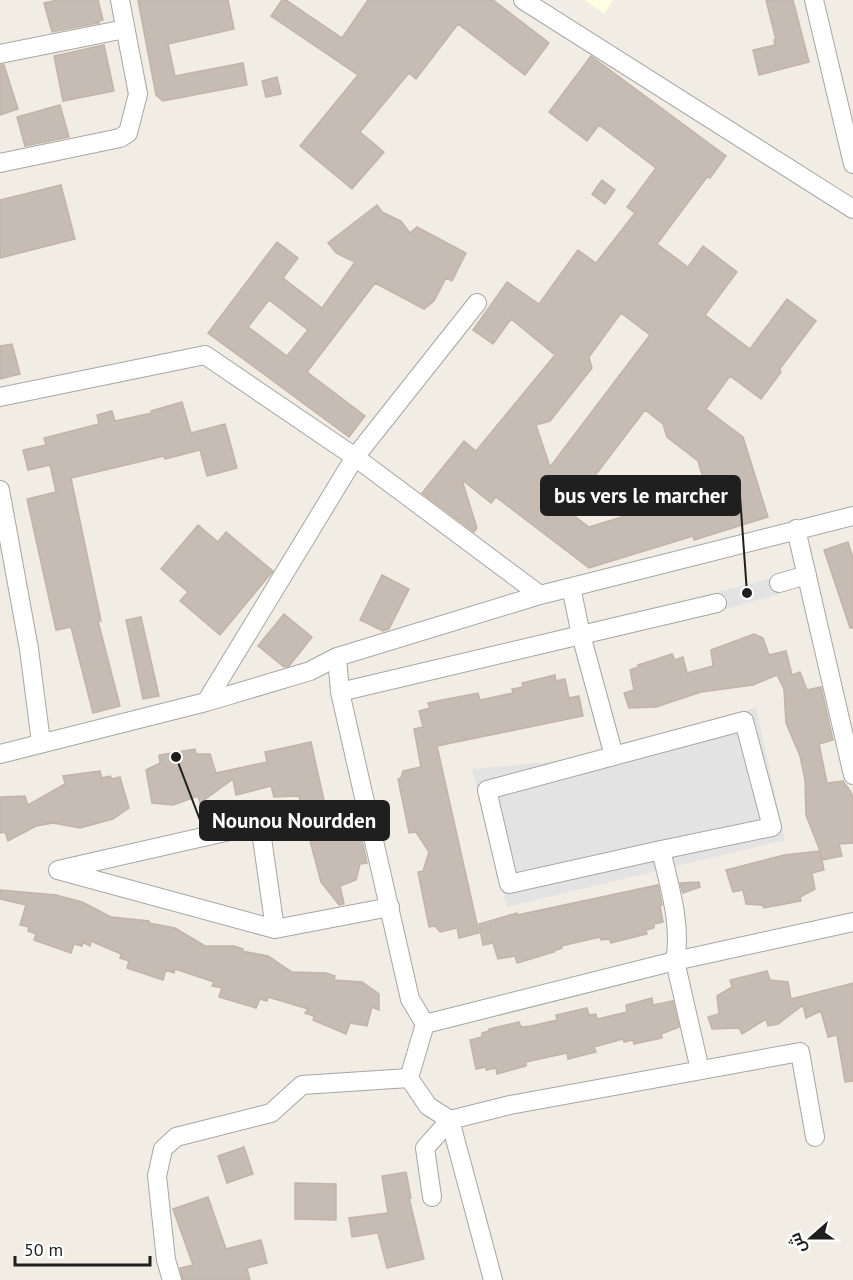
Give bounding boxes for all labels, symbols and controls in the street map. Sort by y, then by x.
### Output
callout: bus vers le marcher [541,476,740,515]
text: bus vers le marcher [554,482,729,509]
callout: Nounou Nourdden [200,801,389,840]
text: Nounou Nourdden [212,807,376,834]
north arrow [781,1208,841,1268]
scale bar [15,1229,150,1267]
text: ش [784,1230,810,1257]
text: 50 m [24,1238,63,1261]

